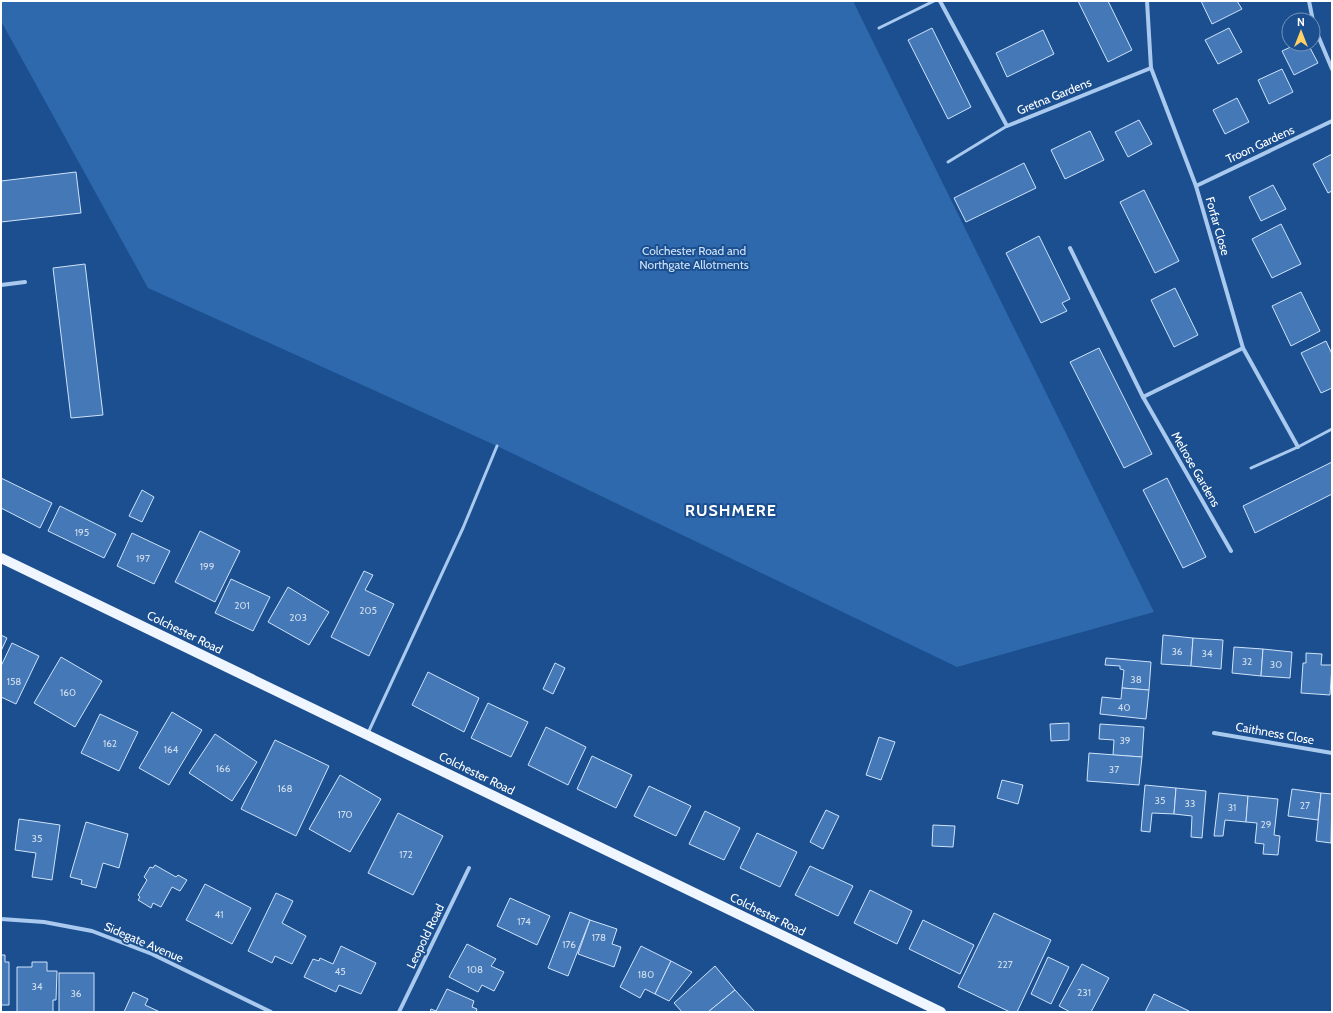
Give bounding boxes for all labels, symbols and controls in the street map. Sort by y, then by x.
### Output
north arrow [1281,12,1321,52]
text: N [1297,15,1305,29]
street label: Gretna Gardens [1015,74,1093,118]
street label: Troon Gardens [1224,122,1297,166]
street label: Forfar Close [1202,195,1234,257]
park label: Colchester Road and Northgate Allotments [639,243,749,272]
street label: Melrose Gardens [1168,429,1224,509]
district label: RUSHMERE [685,501,777,520]
house number: 195 [75,526,89,539]
house number: 197 [136,552,150,565]
house number: 199 [200,560,215,573]
house number: 201 [234,599,250,612]
house number: 205 [359,604,377,617]
street label: Colchester Road [145,607,225,657]
house number: 203 [289,611,307,624]
house number: 36 [1171,645,1183,658]
house number: 34 [1201,647,1213,660]
house number: 32 [1242,655,1252,668]
house number: 30 [1270,658,1282,671]
house number: 38 [1130,673,1142,686]
house number: 158 [7,675,21,688]
house number: 160 [60,686,76,699]
house number: 40 [1118,701,1130,714]
street label: Caithness Close [1234,719,1316,747]
house number: 39 [1119,734,1131,747]
house number: 162 [103,737,117,750]
house number: 164 [164,743,179,756]
street label: Colchester Road [437,748,517,798]
house number: 166 [216,762,231,775]
house number: 37 [1109,763,1119,776]
house number: 168 [277,782,293,795]
house number: 35 [1155,794,1165,807]
house number: 33 [1185,797,1195,810]
house number: 27 [1300,799,1310,812]
house number: 31 [1228,801,1236,814]
house number: 170 [337,808,353,821]
house number: 29 [1261,818,1272,831]
house number: 35 [32,832,42,845]
house number: 172 [399,848,413,861]
street label: Colchester Road [728,889,808,939]
street label: Leopold Road [403,901,447,971]
house number: 41 [214,908,224,921]
house number: 174 [517,915,531,928]
street label: Sidegate Avenue [102,919,186,965]
house number: 178 [592,931,606,944]
house number: 176 [562,938,576,951]
house number: 227 [997,958,1013,971]
house number: 108 [467,963,483,976]
house number: 45 [334,965,346,978]
house number: 180 [638,968,654,981]
house number: 34 [31,980,43,993]
house number: 231 [1077,986,1091,999]
house number: 36 [70,987,82,1000]

